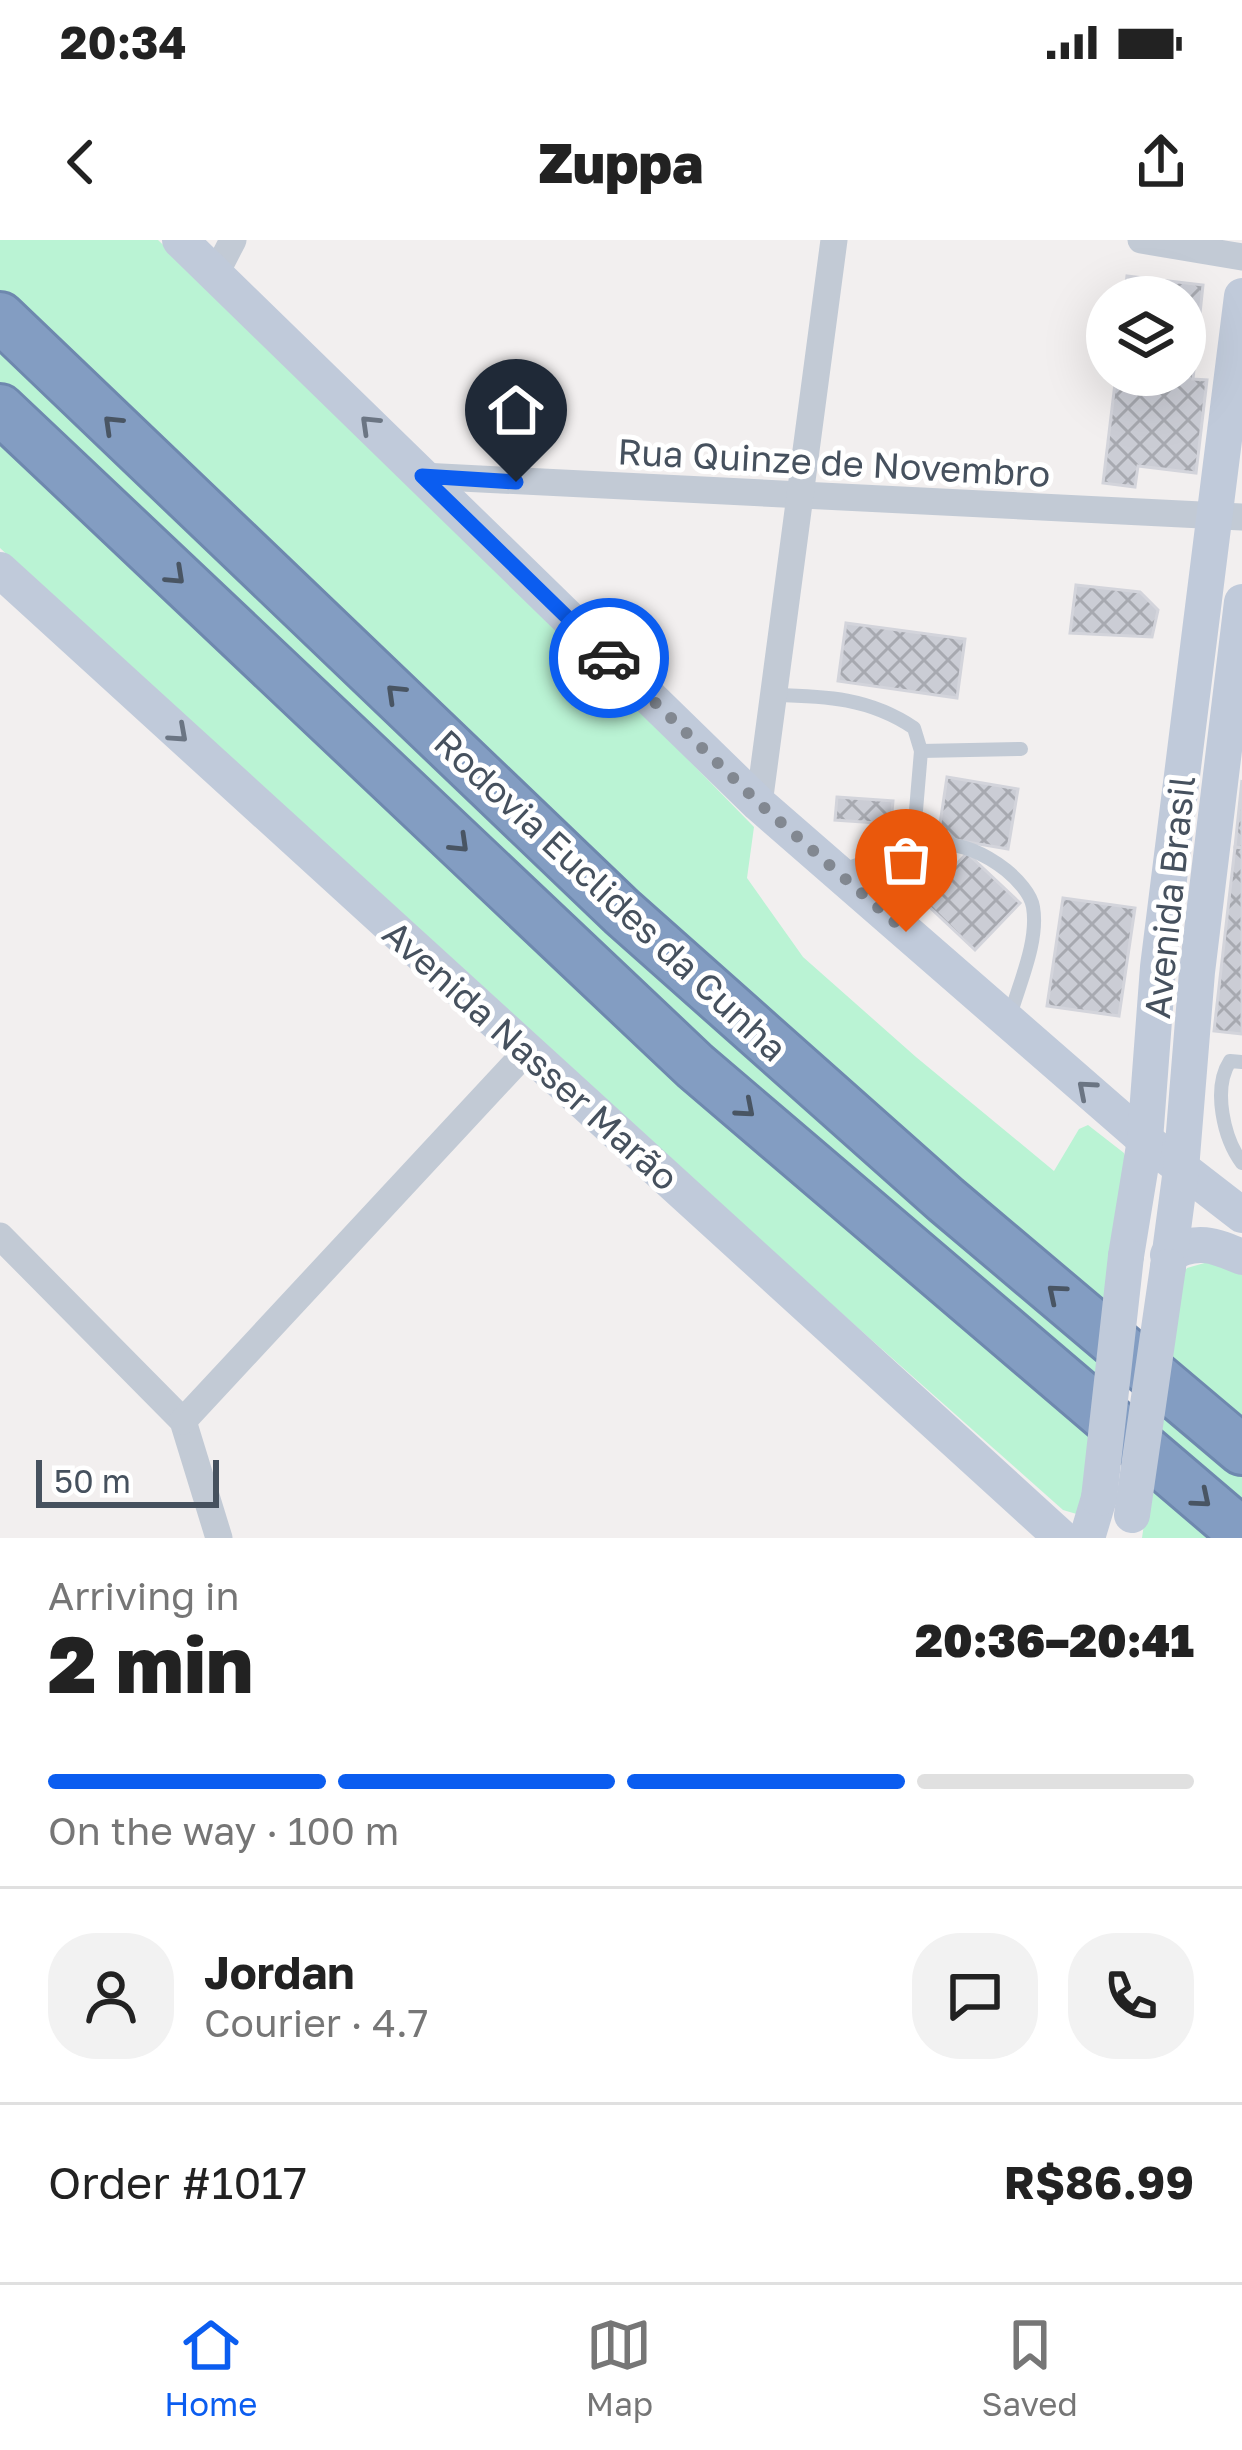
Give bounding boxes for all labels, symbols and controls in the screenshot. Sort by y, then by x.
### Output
text: 20:34 [60,15,187,69]
icon: back [48,129,114,195]
icon: share [1128,129,1194,195]
text: Zuppa [539,130,703,195]
map controls [1086,276,1206,396]
button: layers [1086,276,1206,396]
pin [465,359,567,482]
icon: home [483,377,549,443]
one-way arrow [104,416,126,438]
one-way arrow [361,417,383,439]
street label: Rua Quinze de Novembro [617,429,1051,495]
one-way arrow [163,562,184,583]
courier [549,598,669,718]
icon: car [576,625,642,691]
one-way arrow [387,685,408,707]
one-way arrow [166,720,187,741]
street label: Rodovia Euclides da Cunha [426,720,796,1070]
street label: Avenida Brasil [1135,773,1203,1021]
pin [855,809,957,932]
icon: bag [873,827,939,893]
one-way arrow [446,830,468,852]
street label: Avenida Nasser Marão [375,911,687,1199]
one-way arrow [1078,1082,1100,1103]
one-way arrow [732,1095,754,1116]
one-way arrow [1048,1286,1070,1308]
scale bar [36,1454,219,1507]
text: 50 m [54,1461,131,1500]
one-way arrow [1188,1485,1210,1507]
text: Arriving in [48,1572,239,1619]
text: 20:36–20:41 [915,1613,1194,1667]
text: 2 min [48,1617,253,1710]
text: On the way · 100 m [48,1807,399,1854]
button: person [48,1933,174,2059]
button: chat [912,1933,1038,2059]
button: phone [1068,1933,1194,2059]
text: Jordan [204,1945,355,1999]
text: Courier · 4.7 [204,1999,428,2046]
text: Order #1017 [48,2155,307,2209]
text: R$86.99 [1004,2155,1194,2209]
tab: Home [164,2312,257,2423]
tab: Map [586,2312,653,2423]
tab: Saved [981,2312,1078,2423]

